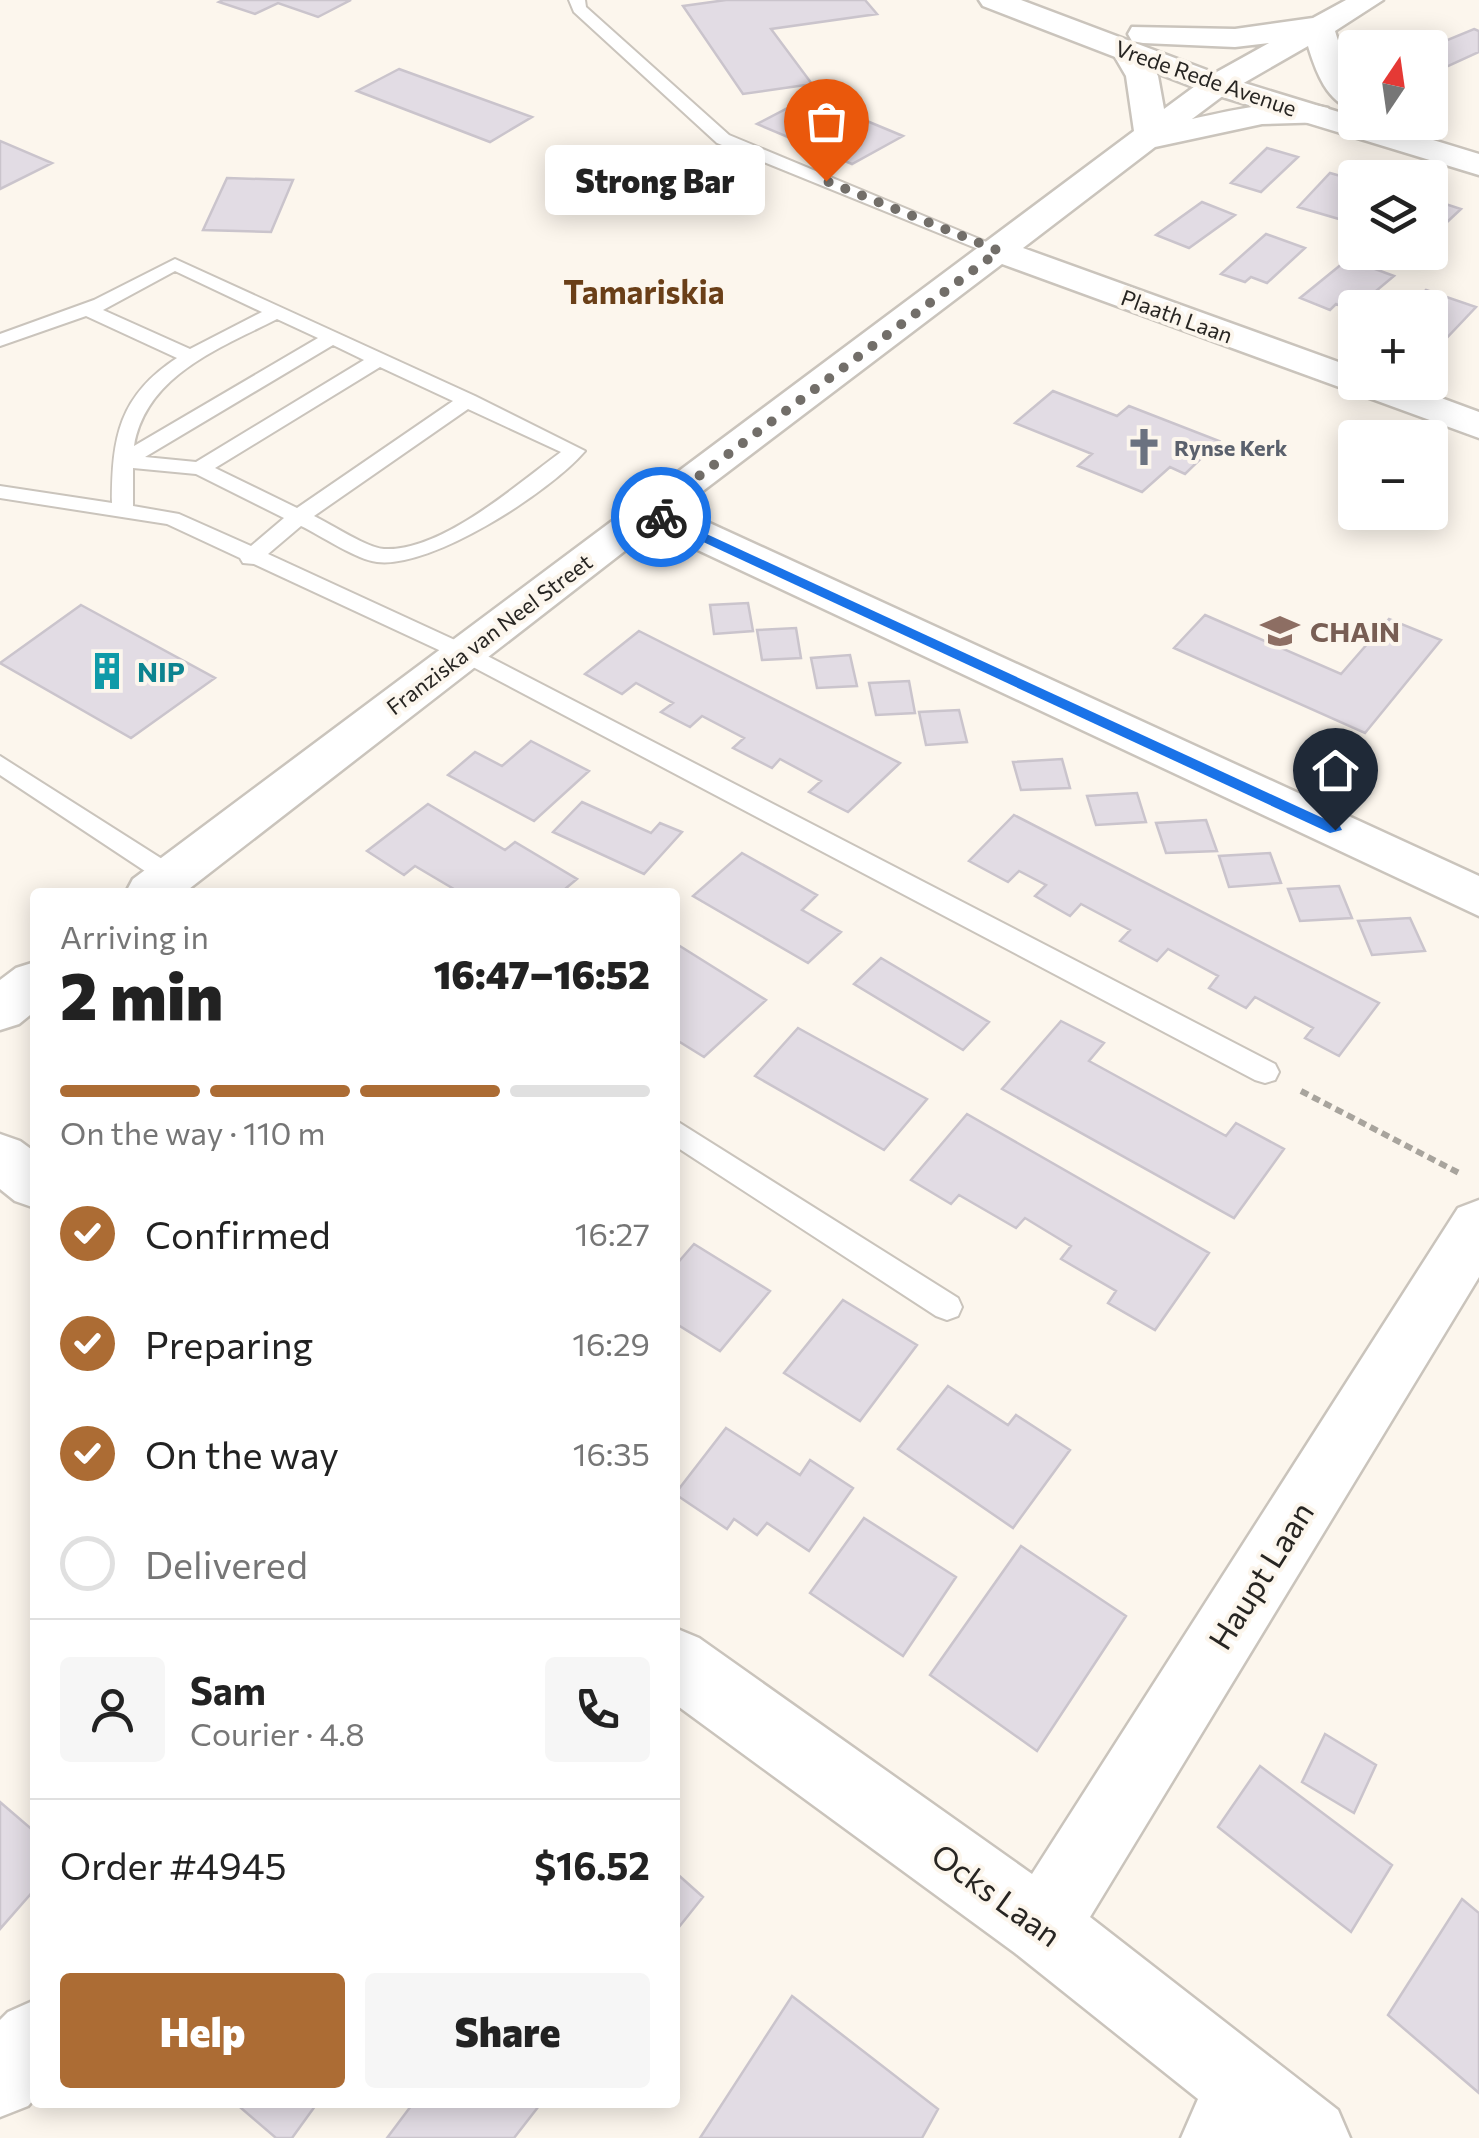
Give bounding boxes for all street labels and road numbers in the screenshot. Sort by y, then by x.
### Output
street label: Vrede Rede Avenue [1112,34,1300,122]
street label: Plaath Laan [1118,283,1236,349]
street label: Franziska van Neel Street [381,548,597,720]
street label: Haupt Laan [1199,1494,1321,1656]
street label: Ocks Laan [925,1834,1069,1954]

